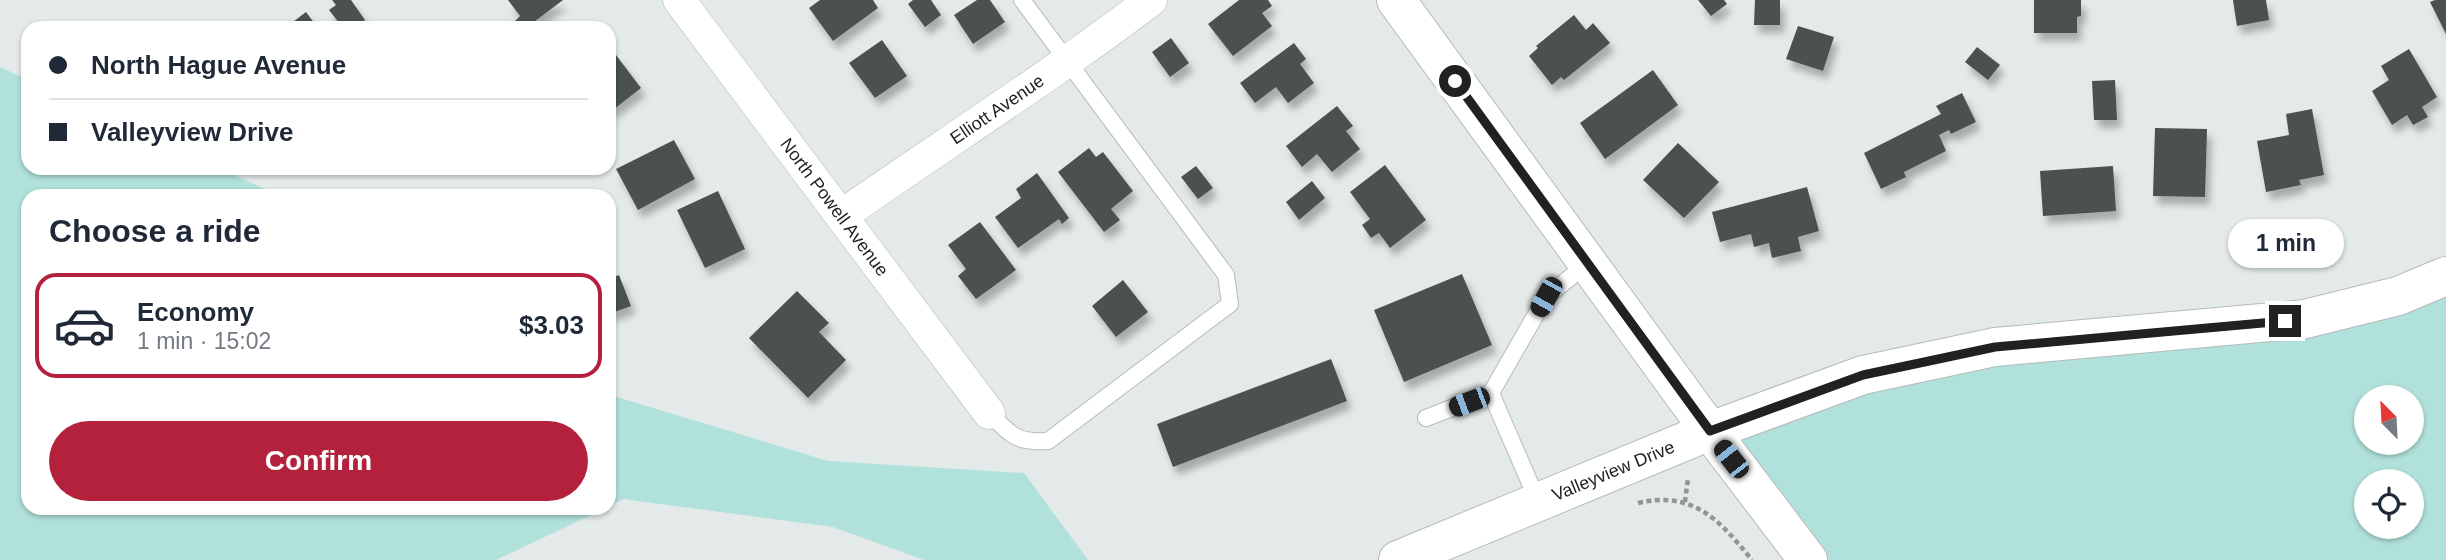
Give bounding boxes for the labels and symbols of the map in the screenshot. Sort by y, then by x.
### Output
route start [1439,65,1471,97]
street label: Elliott Avenue [946,70,1048,148]
street label: North Powell Avenue [776,134,893,280]
callout: 1 min [2227,219,2343,268]
car [1527,274,1566,320]
route end [2269,305,2301,337]
car [1446,385,1493,419]
north arrow [2354,385,2424,455]
car [1710,436,1753,482]
street label: Valleyview Drive [1549,437,1678,505]

